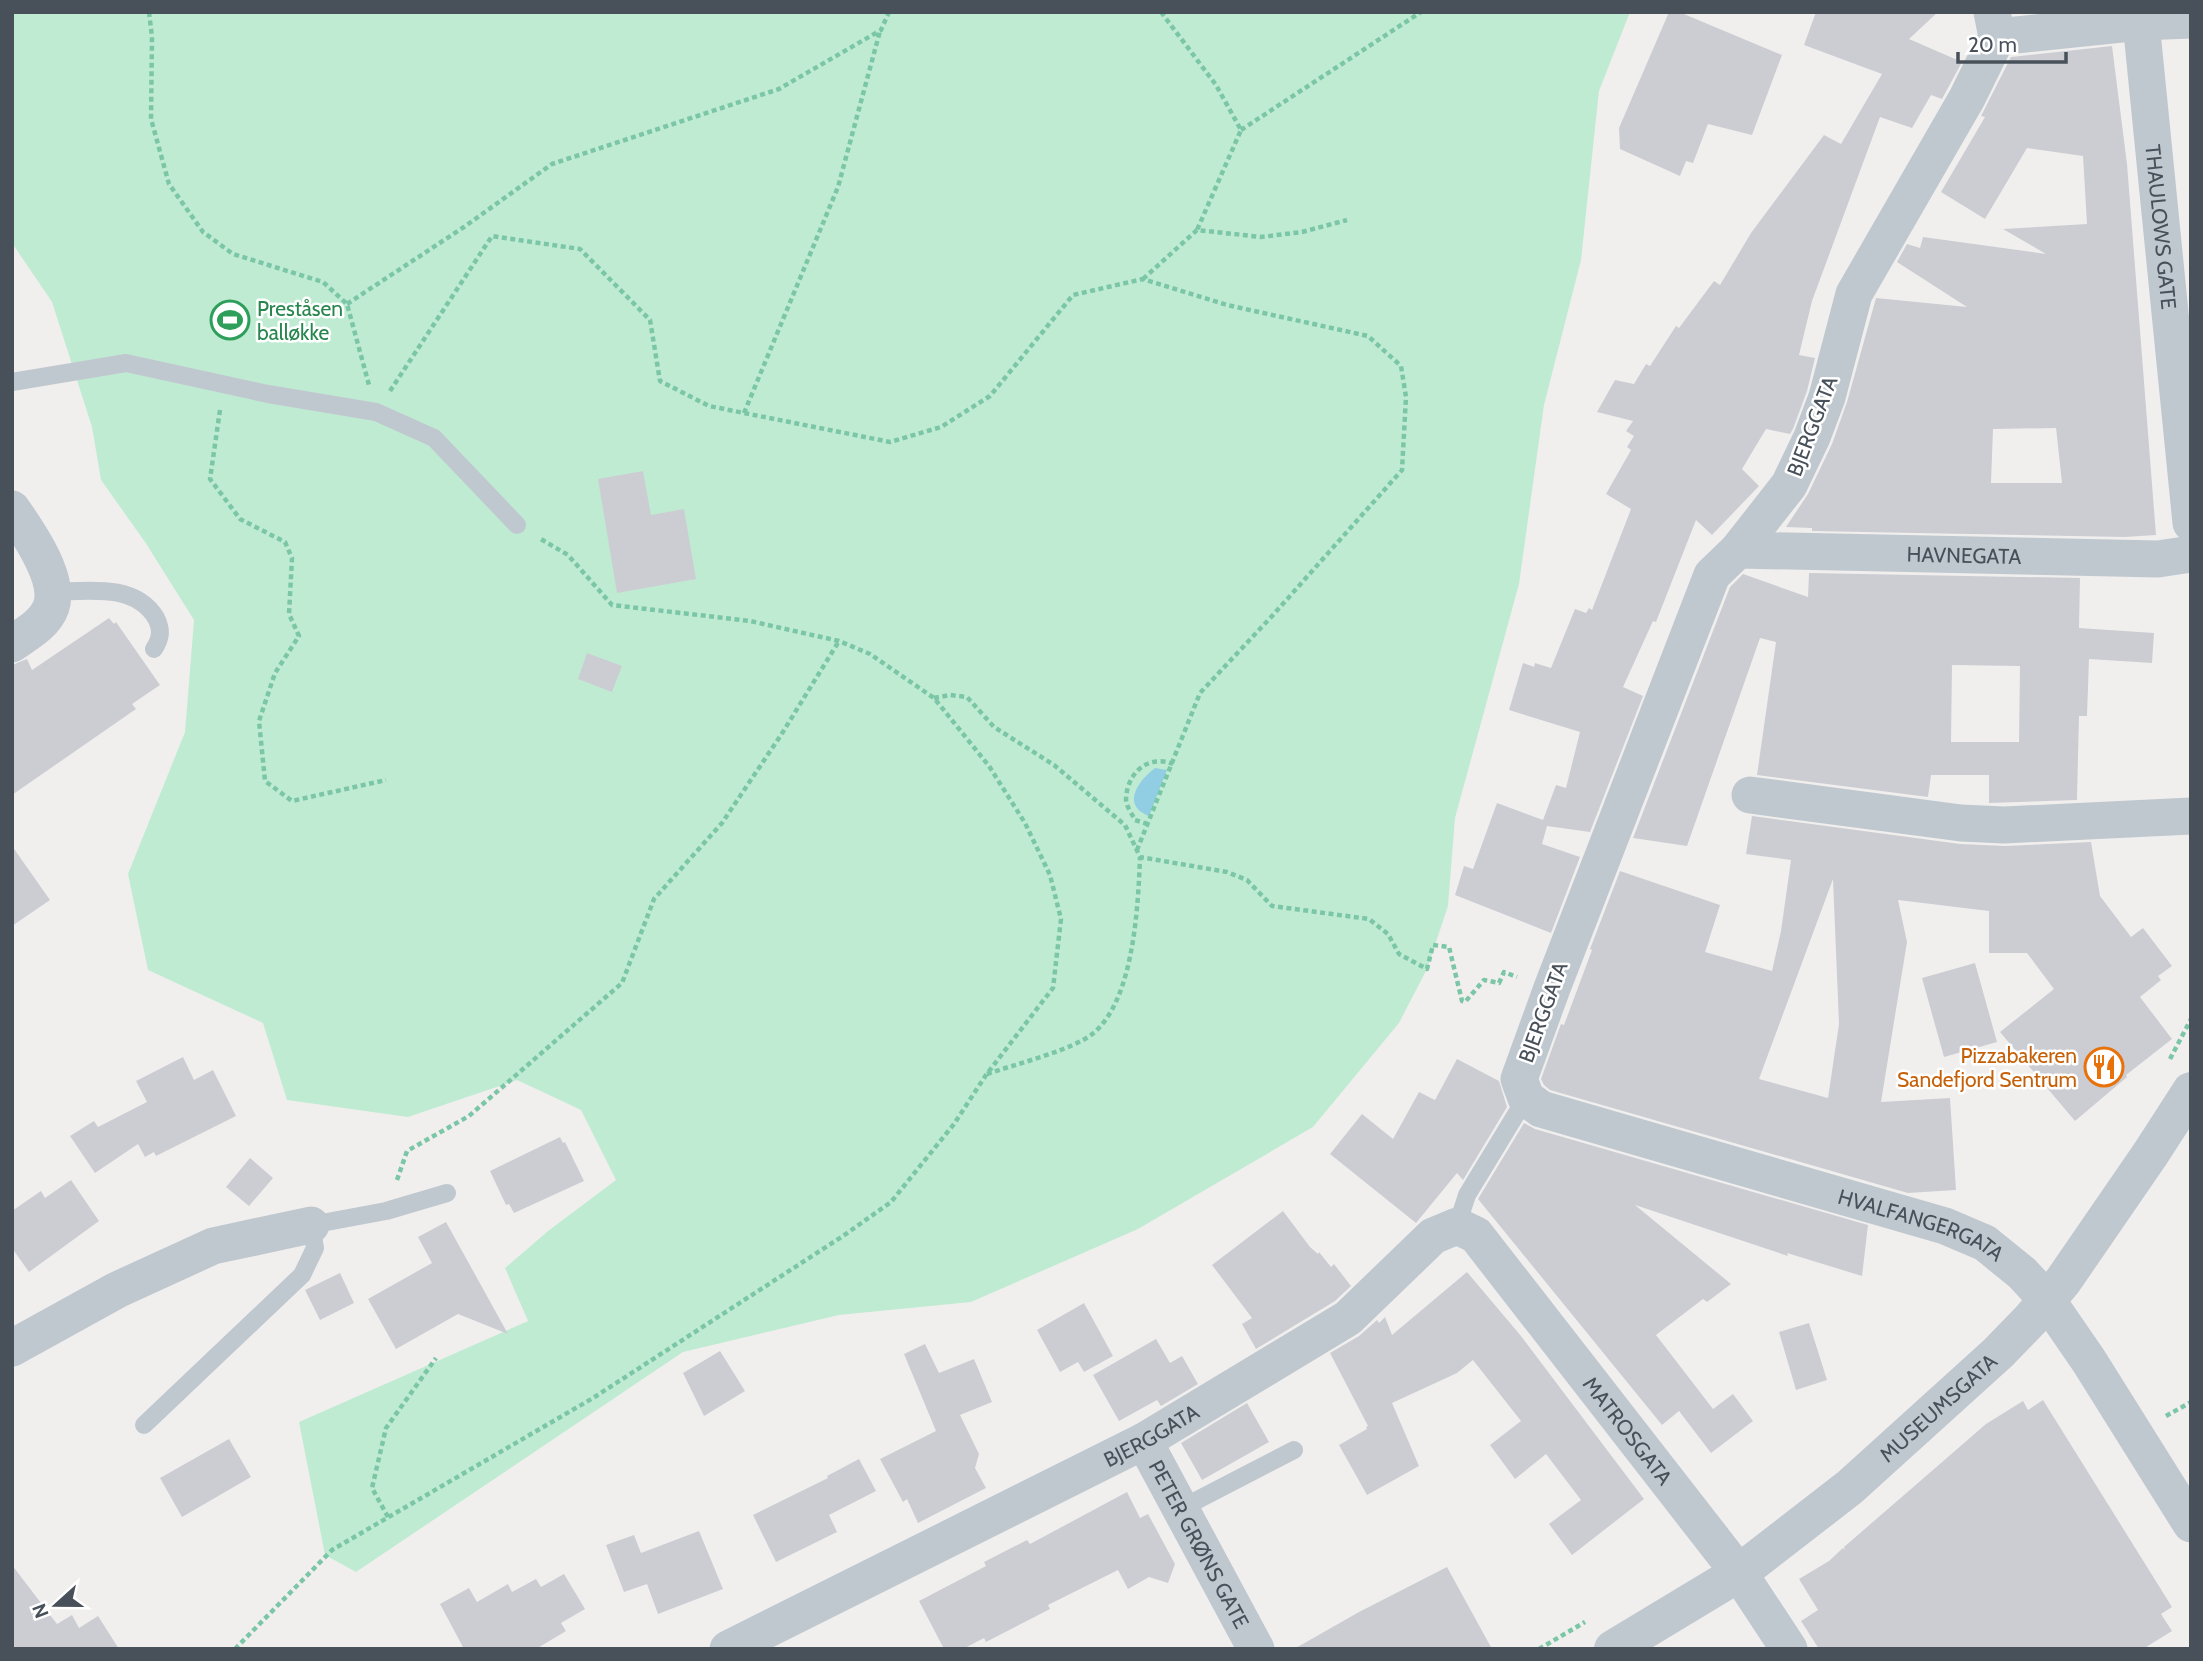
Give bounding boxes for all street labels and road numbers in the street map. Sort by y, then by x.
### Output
street label: THAULOWS GATE [2141,143,2182,311]
street label: BJERGGATA [1781,372,1843,480]
street label: HAVNEGATA [1906,541,2022,569]
street label: BJERGGATA [1513,958,1573,1066]
street label: HVALFANGERGATA [1835,1183,2009,1266]
street label: MUSEUMSGATA [1874,1348,2002,1467]
street label: MATROSGATA [1578,1371,1678,1489]
street label: BJERGGATA [1099,1398,1203,1472]
street label: PETER GRØNS GATE [1144,1456,1255,1632]

